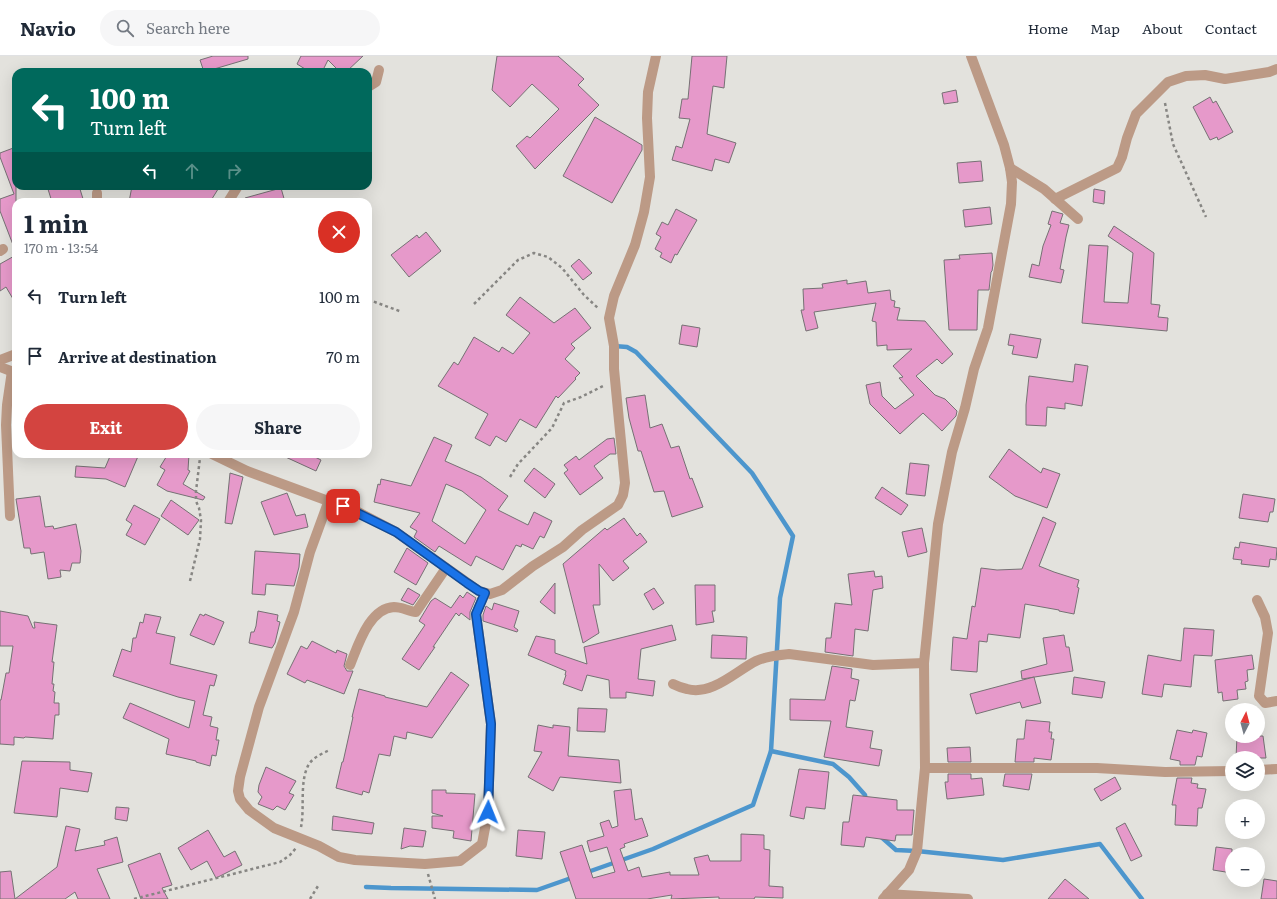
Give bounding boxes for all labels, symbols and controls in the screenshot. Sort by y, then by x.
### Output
search box [100,10,380,46]
text: Navio [20,14,76,42]
text: Search here [146,16,230,39]
icon: search [114,17,136,39]
text: Home [1028,18,1068,38]
text: Map [1090,18,1120,38]
text: About [1142,18,1183,38]
text: Contact [1205,18,1257,38]
text: 100 m [90,76,170,118]
icon: left [24,84,76,136]
text: Turn left [90,114,167,141]
icon: left [139,160,161,182]
icon: ahead [181,160,203,182]
icon: right [223,160,245,182]
text: 1 min [24,205,88,240]
button: close [318,211,360,253]
text: 170 m · 13:54 [24,238,98,257]
icon: left [24,285,46,307]
text: Turn left [58,285,127,308]
text: 100 m [319,285,360,308]
icon: arrive [24,345,46,367]
text: Arrive at destination [58,345,217,368]
text: 70 m [326,345,360,368]
button: Exit [24,404,188,450]
button: Share [196,404,360,450]
pin [326,489,360,523]
icon: arrive [332,495,354,517]
north arrow [1225,703,1265,743]
map controls [1225,703,1265,887]
button: layers [1225,751,1265,791]
position arrow [467,791,509,833]
button: + [1225,799,1265,839]
button: − [1225,847,1265,887]

